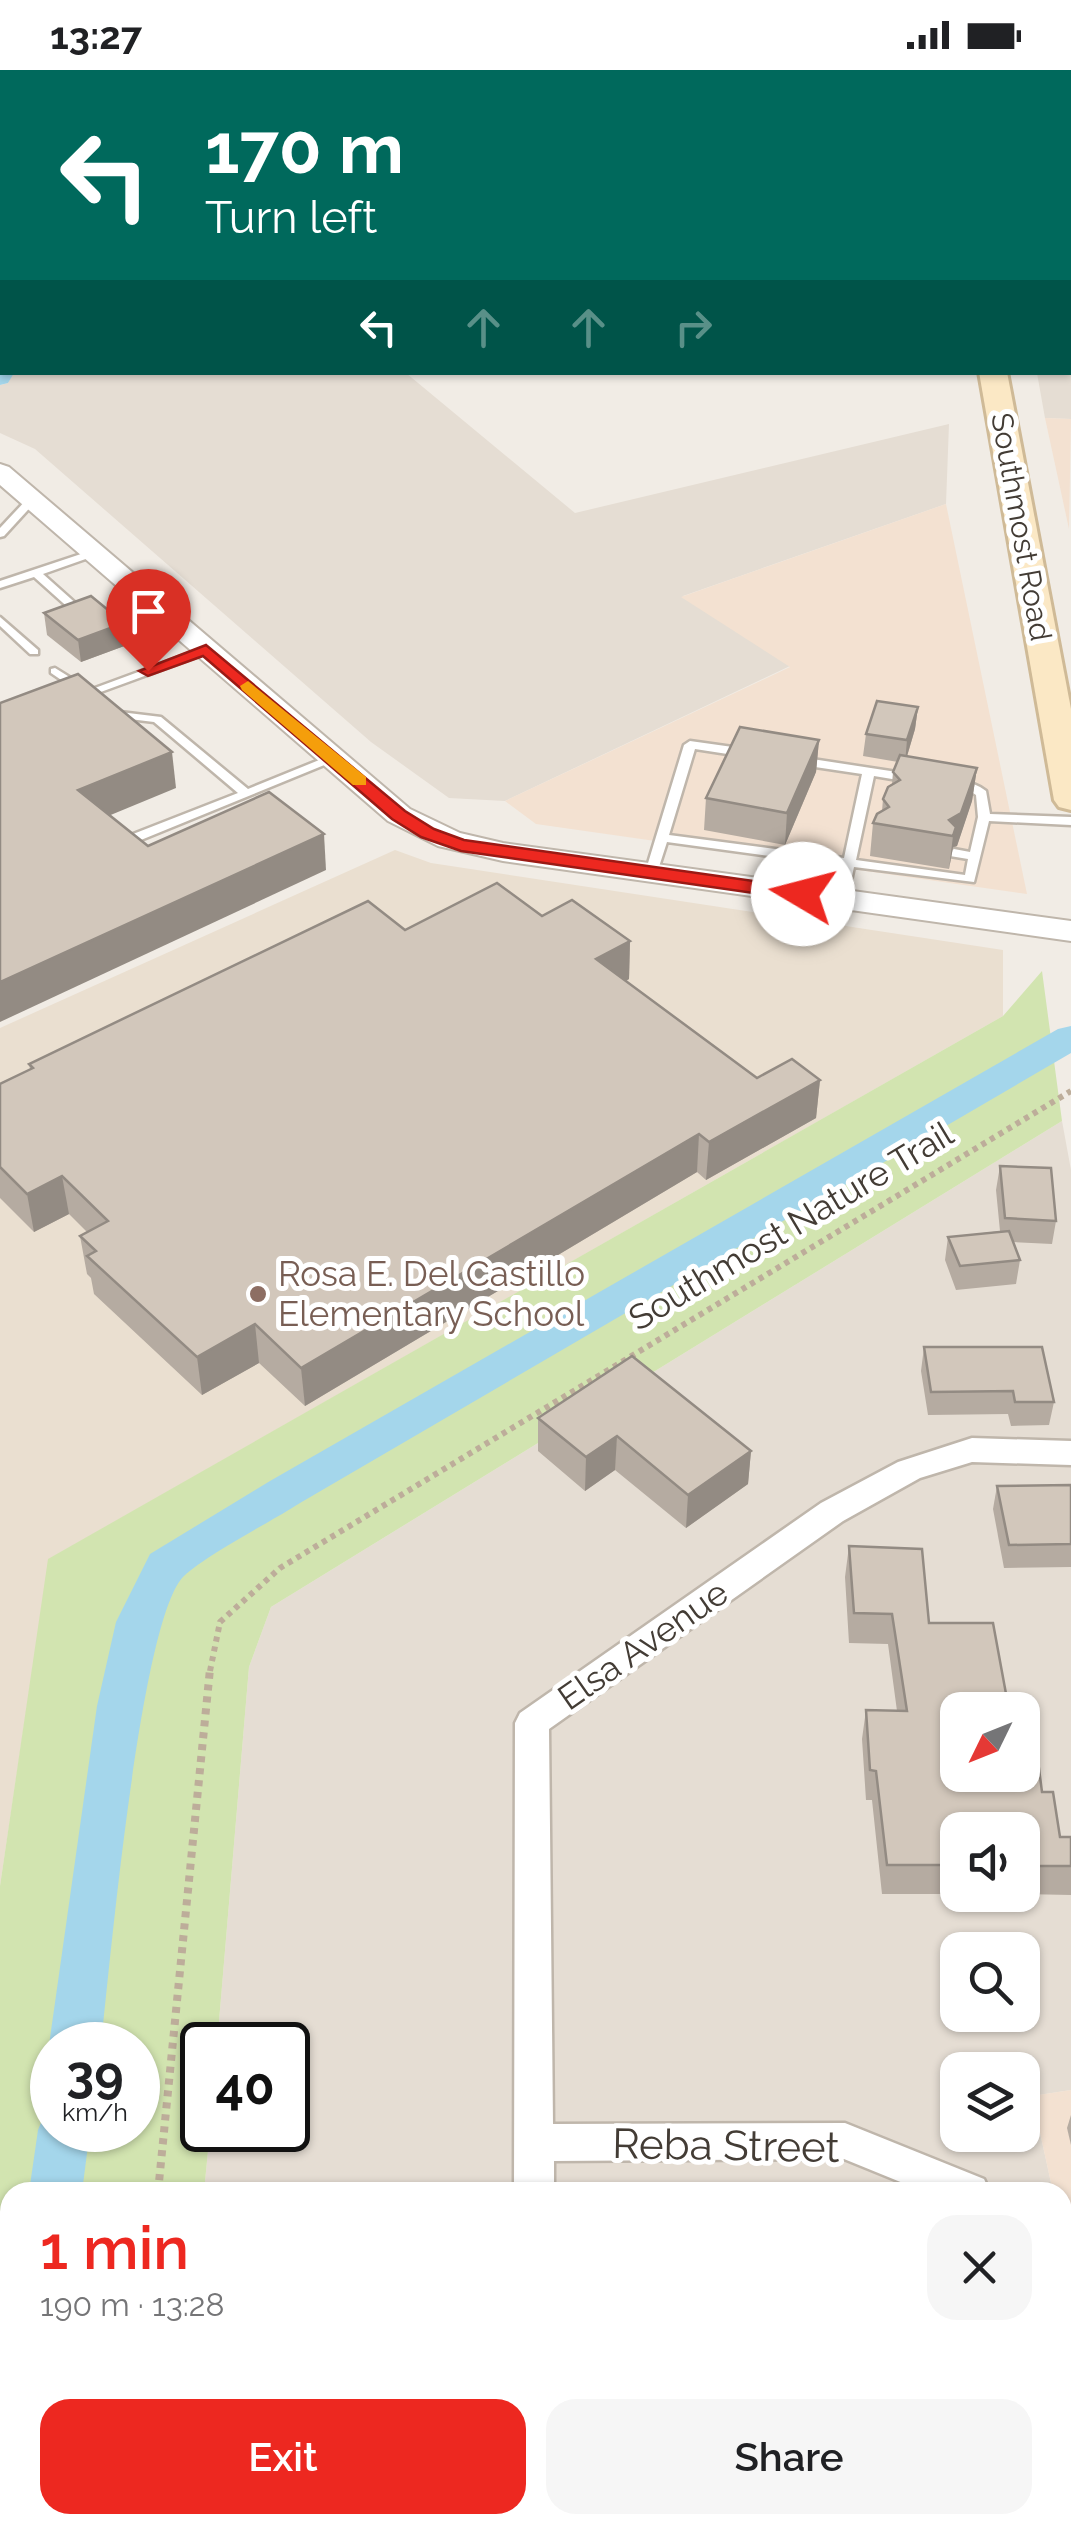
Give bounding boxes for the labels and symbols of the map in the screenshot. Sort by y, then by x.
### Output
street label: Southmost Road [984,410,1059,644]
pin [106,569,191,672]
position arrow [751,842,855,946]
street label: Southmost Nature Trail [621,1112,961,1339]
place label: Rosa E. Del Castillo Elementary School [278,1253,585,1334]
marker: Rosa E. Del Castillo Elementary School [247,1283,269,1305]
street label: Elsa Avenue [550,1571,735,1718]
north arrow [940,1692,1040,1792]
speed limit sign: 40 [180,2022,310,2152]
street label: Reba Street [612,2119,840,2172]

